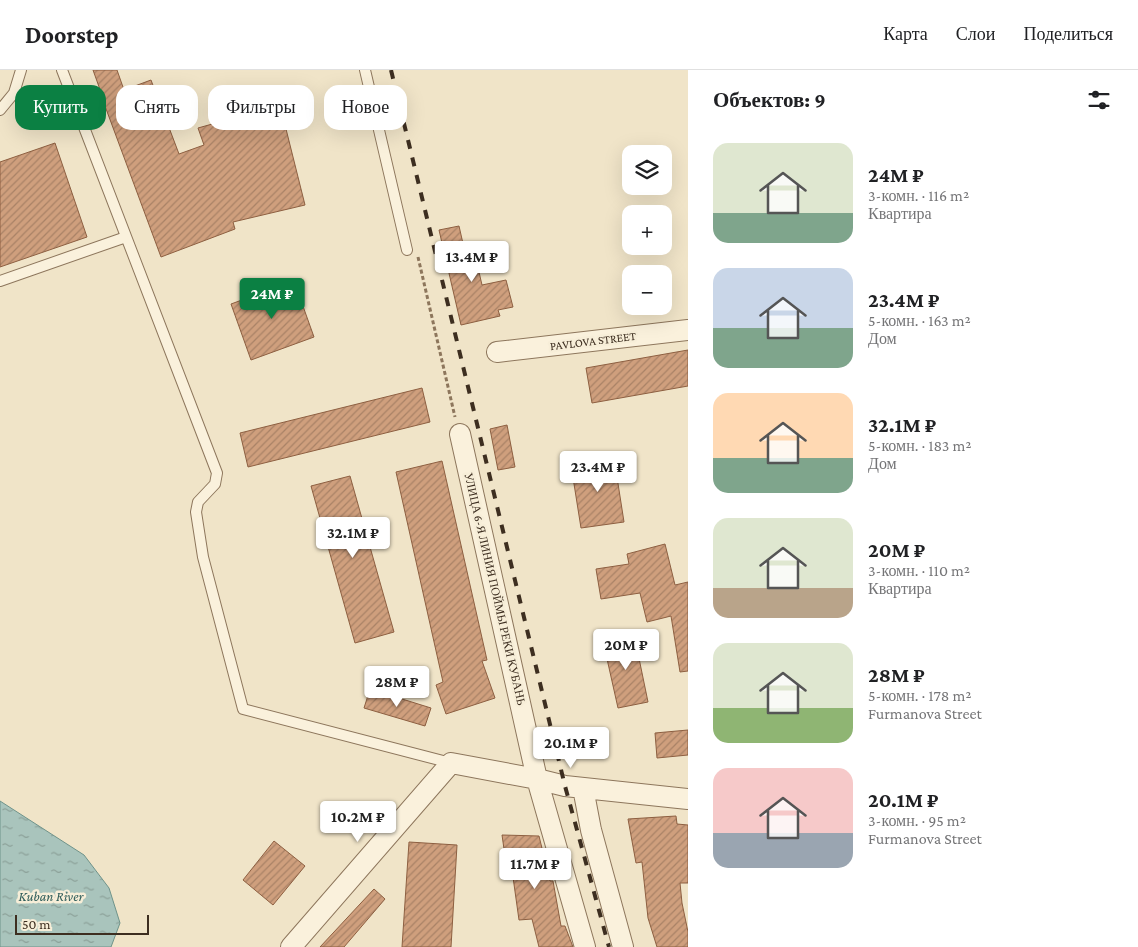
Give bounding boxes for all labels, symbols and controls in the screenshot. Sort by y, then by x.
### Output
text: Doorstep [25,21,118,48]
text: Карта [883,24,928,44]
text: Слои [956,24,995,44]
text: Поделиться [1023,24,1113,44]
chip: Купить [15,85,106,130]
chip: Снять [116,85,198,130]
chip: Фильтры [208,85,314,130]
chip: Новое [324,85,407,130]
icon: filters [1085,86,1113,114]
text: Объектов: 9 [713,88,826,112]
map controls [622,145,672,315]
button: layers [622,145,672,195]
icon: home [753,163,813,223]
text: 24M ₽ [868,163,924,187]
text: 3-комн. · 116 m² [868,187,969,204]
button: + [622,205,672,255]
text: Квартира [868,205,932,222]
pin: 13.4M ₽ [426,240,518,283]
text: 13.4M ₽ [446,248,498,265]
button: − [622,265,672,315]
pin: 24M ₽ [237,278,307,320]
text: 24M ₽ [251,285,293,302]
icon: home [753,288,813,348]
text: 23.4M ₽ [868,288,940,312]
text: 5-комн. · 163 m² [868,312,971,329]
street label: PAVLOVA STREET [549,329,637,353]
text: Дом [868,330,897,347]
icon: home [753,413,813,473]
text: 32.1M ₽ [868,413,936,437]
text: 5-комн. · 183 m² [868,437,972,454]
pin: 23.4M ₽ [552,450,644,493]
text: Дом [868,455,897,472]
text: 23.4M ₽ [571,458,625,475]
street label: УЛИЦА 6-Я ЛИНИЯ ПОЙМЫ РЕКИ КУБАНЬ [461,471,529,707]
pin: 32.1M ₽ [307,516,399,559]
text: 32.1M ₽ [327,524,379,541]
icon: home [753,538,813,598]
text: 20M ₽ [868,538,925,562]
text: 3-комн. · 110 m² [868,562,970,579]
text: Квартира [868,580,932,597]
pin: 20M ₽ [591,628,661,671]
text: 20M ₽ [604,636,648,653]
icon: home [753,663,813,723]
text: 28M ₽ [868,663,925,687]
pin: 28M ₽ [362,666,432,708]
text: 28M ₽ [375,673,419,690]
text: 5-комн. · 178 m² [868,687,972,704]
text: Furmanova Street [868,705,982,722]
pin: 20.1M ₽ [525,726,617,769]
text: 20.1M ₽ [544,734,598,751]
icon: home [753,788,813,848]
text: 20.1M ₽ [868,788,939,812]
pin: 10.2M ₽ [312,800,404,843]
text: 10.2M ₽ [331,808,385,825]
text: 3-комн. · 95 m² [868,812,966,829]
text: Furmanova Street [868,830,982,847]
pin: 11.7M ₽ [489,848,581,890]
text: 11.7M ₽ [510,855,560,872]
water label: Kuban River [19,888,85,904]
scale bar [15,912,149,935]
text: 50 m [22,916,50,932]

